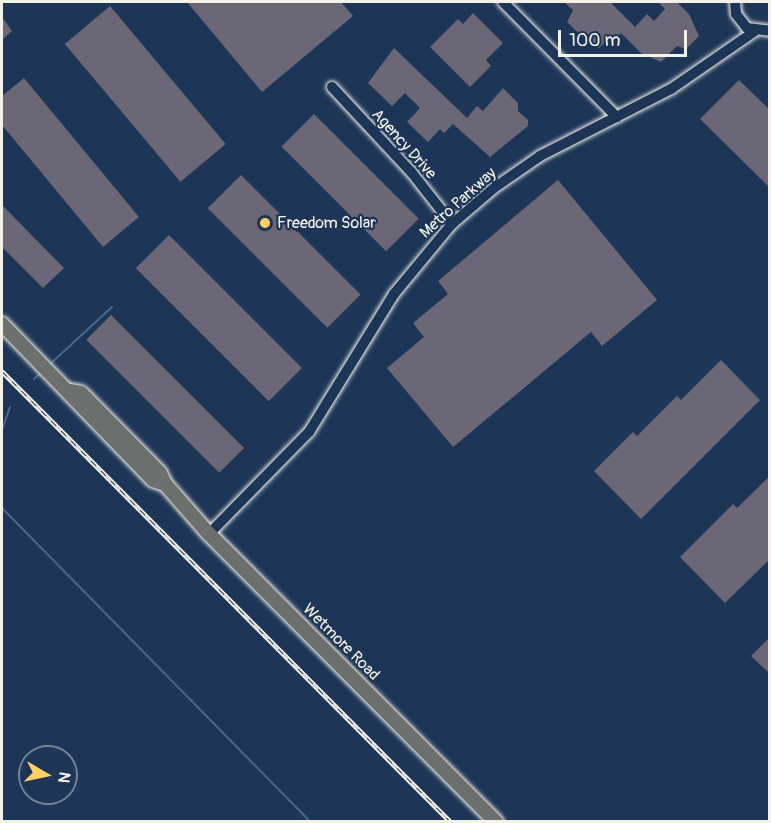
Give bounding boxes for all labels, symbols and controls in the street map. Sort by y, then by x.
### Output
scale bar [561,18,690,56]
text: 100 m [569,29,621,52]
street label: Agency Drive [368,105,440,183]
street label: Metro Parkway [416,164,500,242]
place label: Freedom Solar [277,213,376,233]
marker: Freedom Solar [258,216,272,230]
street label: Wetmore Road [299,600,383,684]
north arrow [18,745,78,805]
text: N [53,771,75,784]

